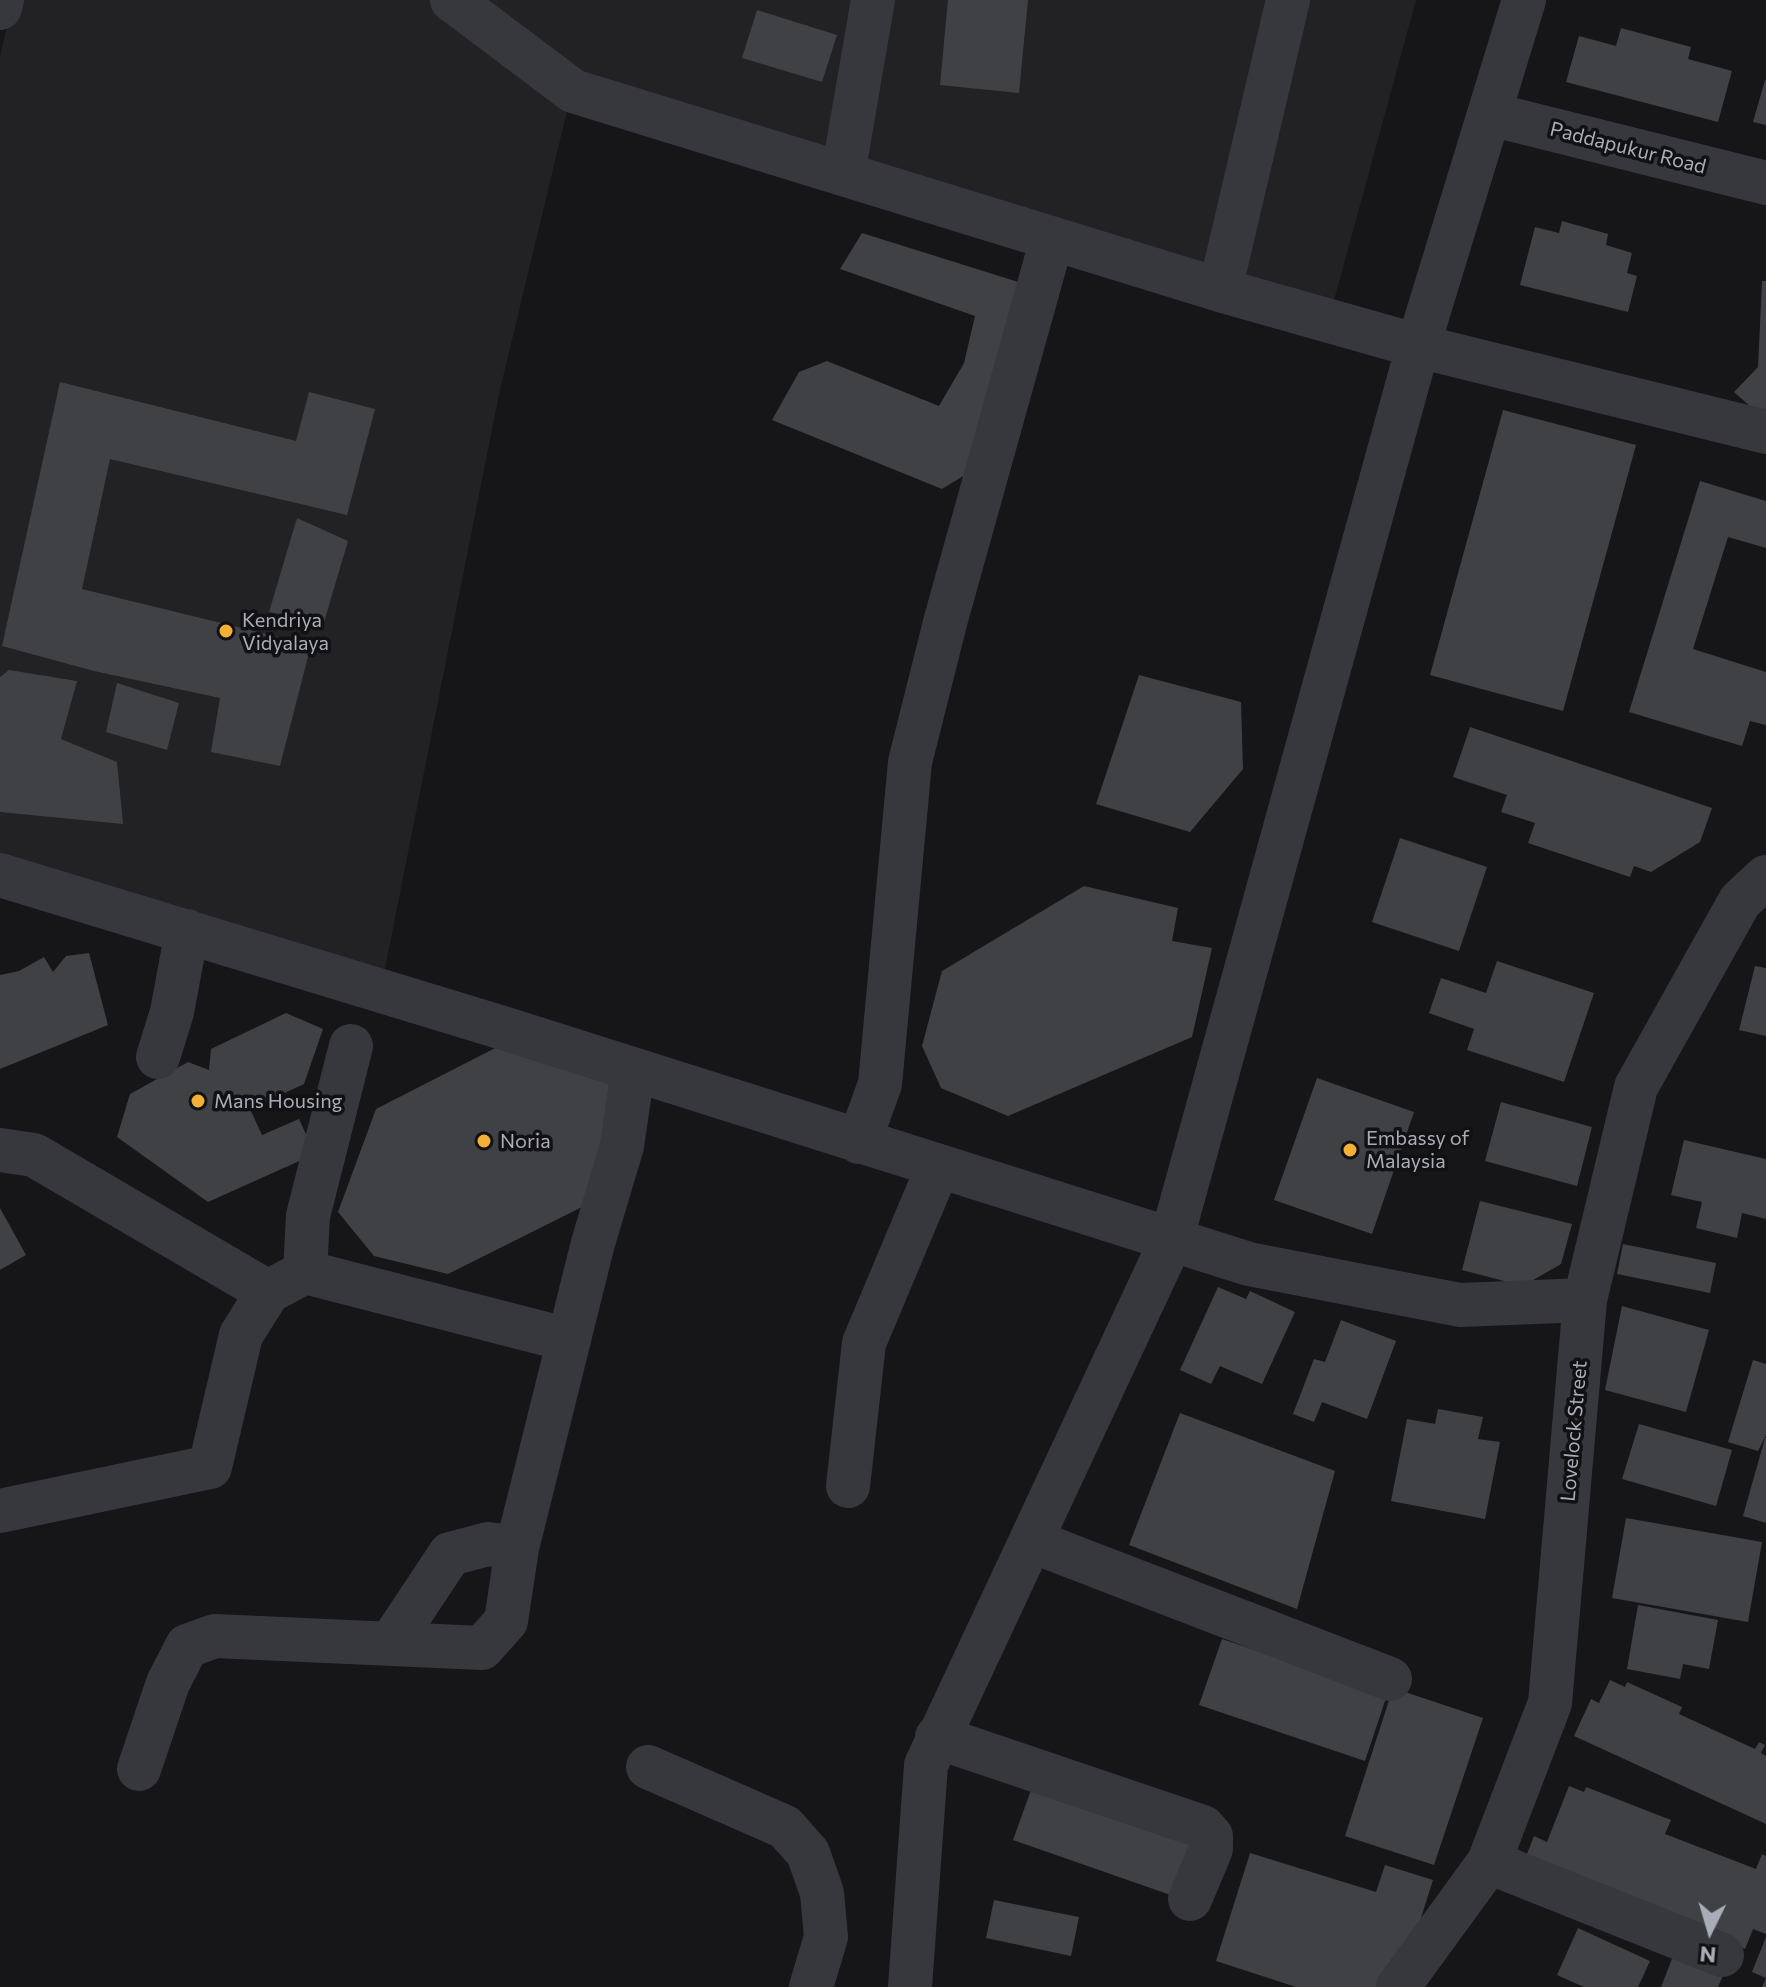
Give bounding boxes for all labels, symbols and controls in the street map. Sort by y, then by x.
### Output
street label: Paddapukur Road [1547,117,1709,179]
place label: Kendriya Vidyalaya [242,608,329,655]
marker: Kendriya Vidyalaya [217,622,235,640]
place label: Mans Housing [214,1089,342,1113]
marker: Mans Housing [189,1092,207,1110]
place label: Embassy of Malaysia [1366,1126,1469,1173]
place label: Noria [500,1129,551,1153]
marker: Noria [475,1132,493,1150]
marker: Embassy of Malaysia [1341,1141,1359,1159]
street label: Lovelock Street [1556,1359,1592,1503]
north arrow [1670,1891,1750,1971]
text: N [1698,1941,1717,1970]

